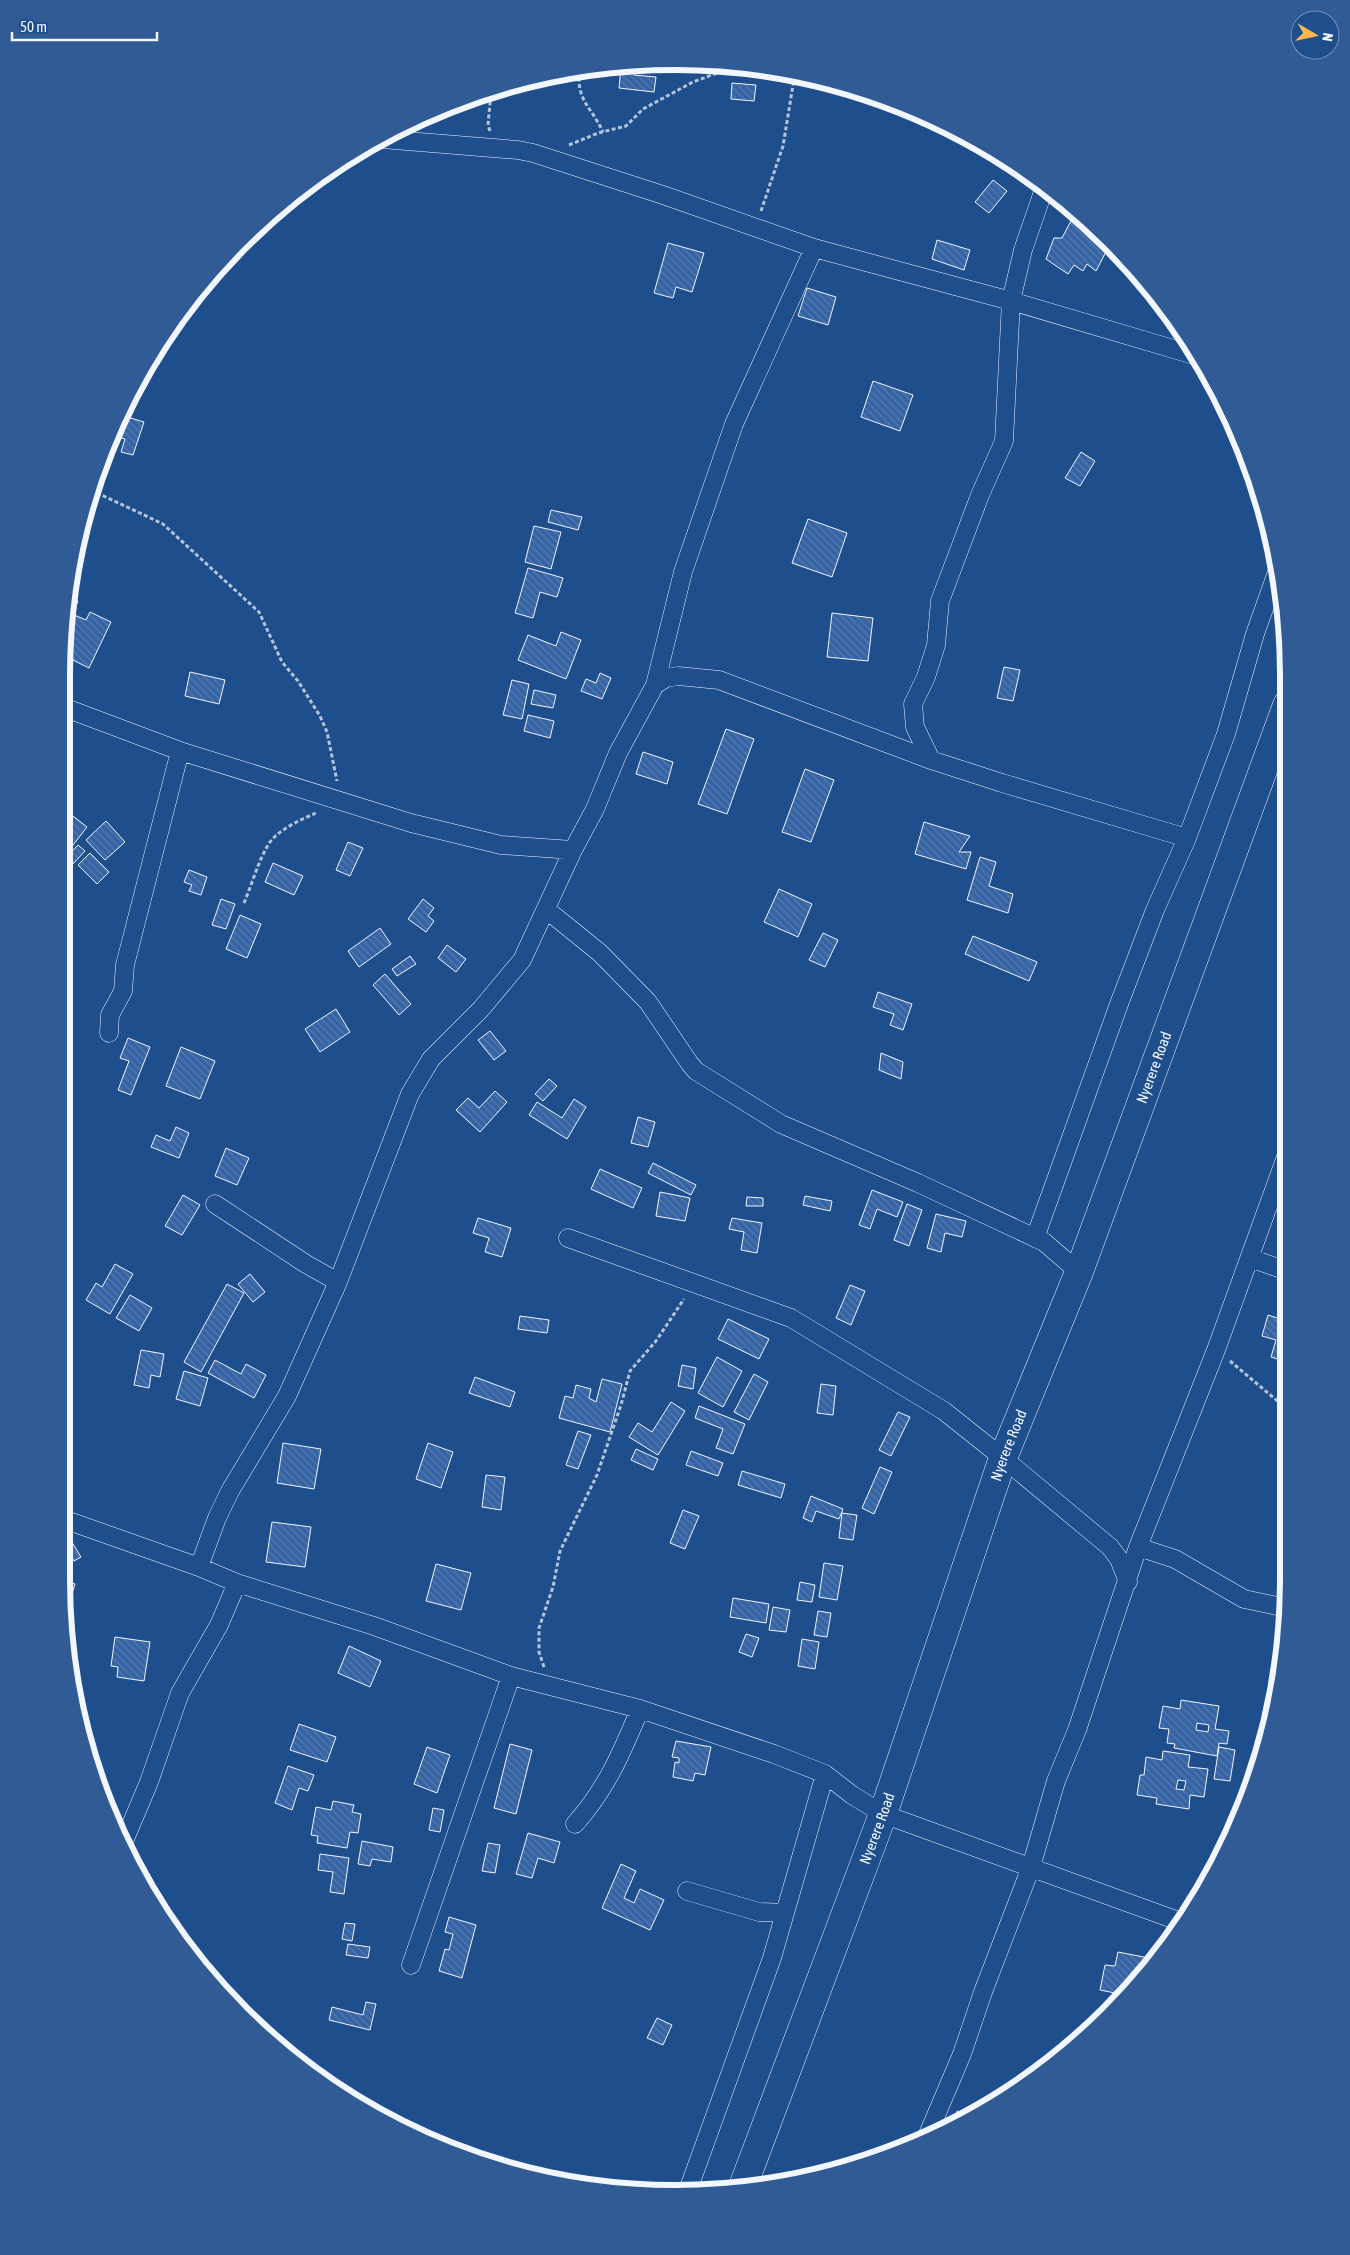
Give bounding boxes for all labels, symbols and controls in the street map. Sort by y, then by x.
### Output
scale bar [12,10,158,42]
north arrow [1290,10,1340,60]
text: 50 m [20,18,47,35]
text: N [1319,32,1336,42]
street label: Nyerere Road [1133,1029,1174,1106]
street label: Nyerere Road [987,1407,1030,1483]
street label: Nyerere Road [856,1790,898,1867]

